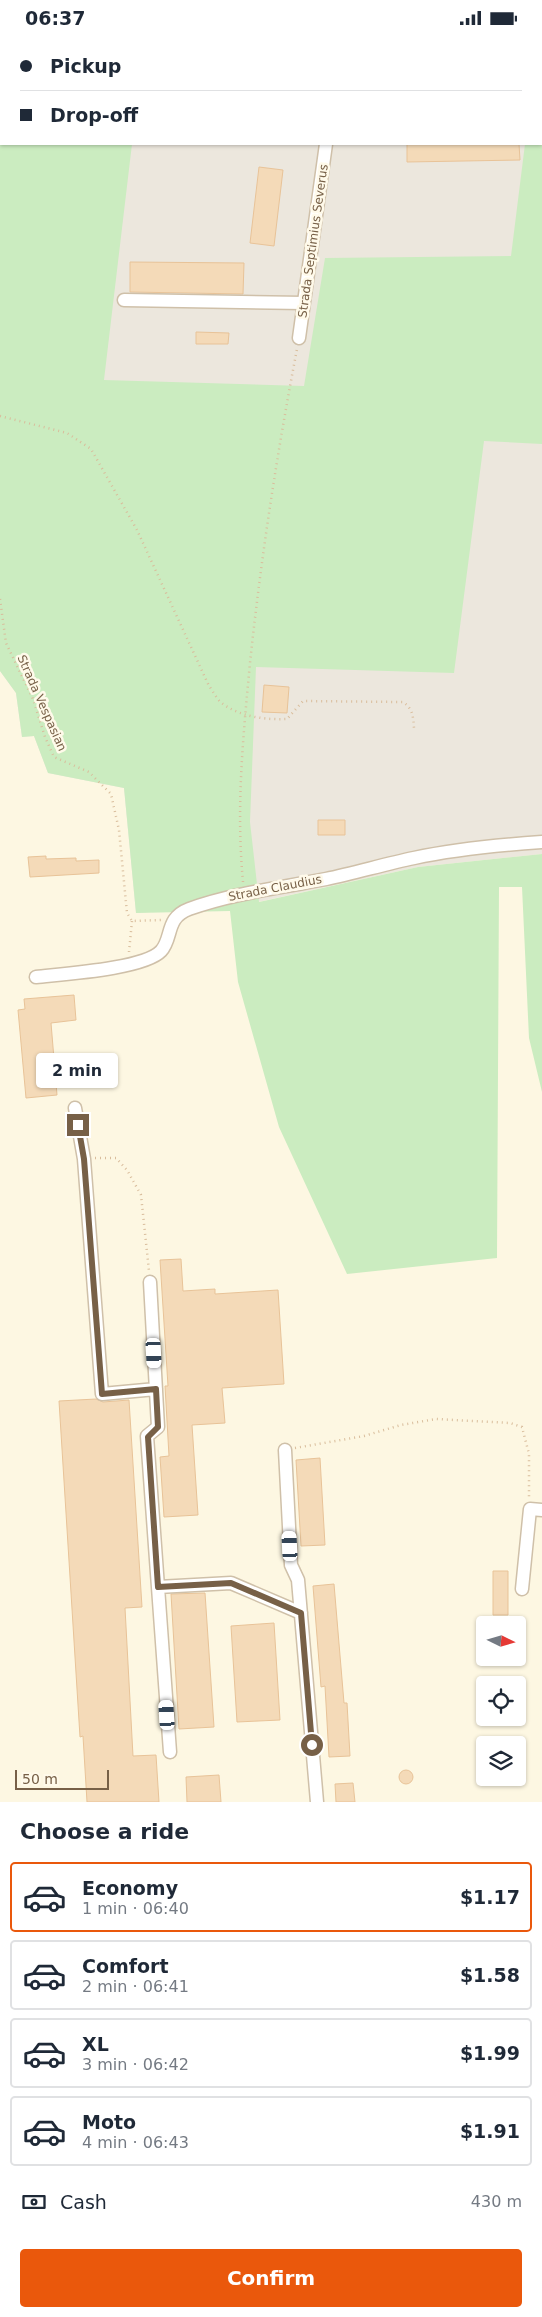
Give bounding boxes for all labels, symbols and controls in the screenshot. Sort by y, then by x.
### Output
text: 06:37 [25,7,85,29]
text: Pickup [50,55,121,77]
text: Drop-off [50,104,138,126]
street label: Strada Septimius Severus [295,163,331,319]
street label: Strada Vespasian [14,653,70,753]
street label: Strada Claudius [227,872,323,904]
callout: 2 min [37,1053,119,1087]
text: 2 min [52,1061,102,1080]
route end [67,1114,89,1136]
car [145,1338,162,1368]
car [281,1531,298,1561]
north arrow [476,1616,526,1666]
map controls [476,1616,526,1786]
button: locate [476,1676,526,1726]
car [158,1700,175,1730]
route start [301,1734,323,1756]
button: layers [476,1736,526,1786]
scale bar [15,1767,109,1790]
text: 50 m [22,1771,58,1787]
text: Choose a ride [20,1819,189,1844]
icon: car [22,1875,67,1920]
text: Economy [82,1877,178,1899]
text: $1.17 [460,1886,520,1908]
text: 1 min · 06:40 [82,1899,189,1918]
icon: car [22,1953,67,1998]
text: Comfort [82,1955,169,1977]
text: $1.58 [460,1964,520,1986]
text: 2 min · 06:41 [82,1977,189,1996]
icon: car [22,2031,67,2076]
text: XL [82,2033,109,2055]
text: $1.99 [460,2042,520,2064]
text: 3 min · 06:42 [82,2055,189,2074]
icon: car [22,2109,67,2154]
text: Moto [82,2111,136,2133]
text: $1.91 [460,2120,520,2142]
text: 4 min · 06:43 [82,2133,189,2152]
icon: cash [20,2188,48,2216]
text: Cash [60,2191,107,2213]
text: 430 m [471,2192,522,2211]
button: Confirm [20,2249,522,2307]

